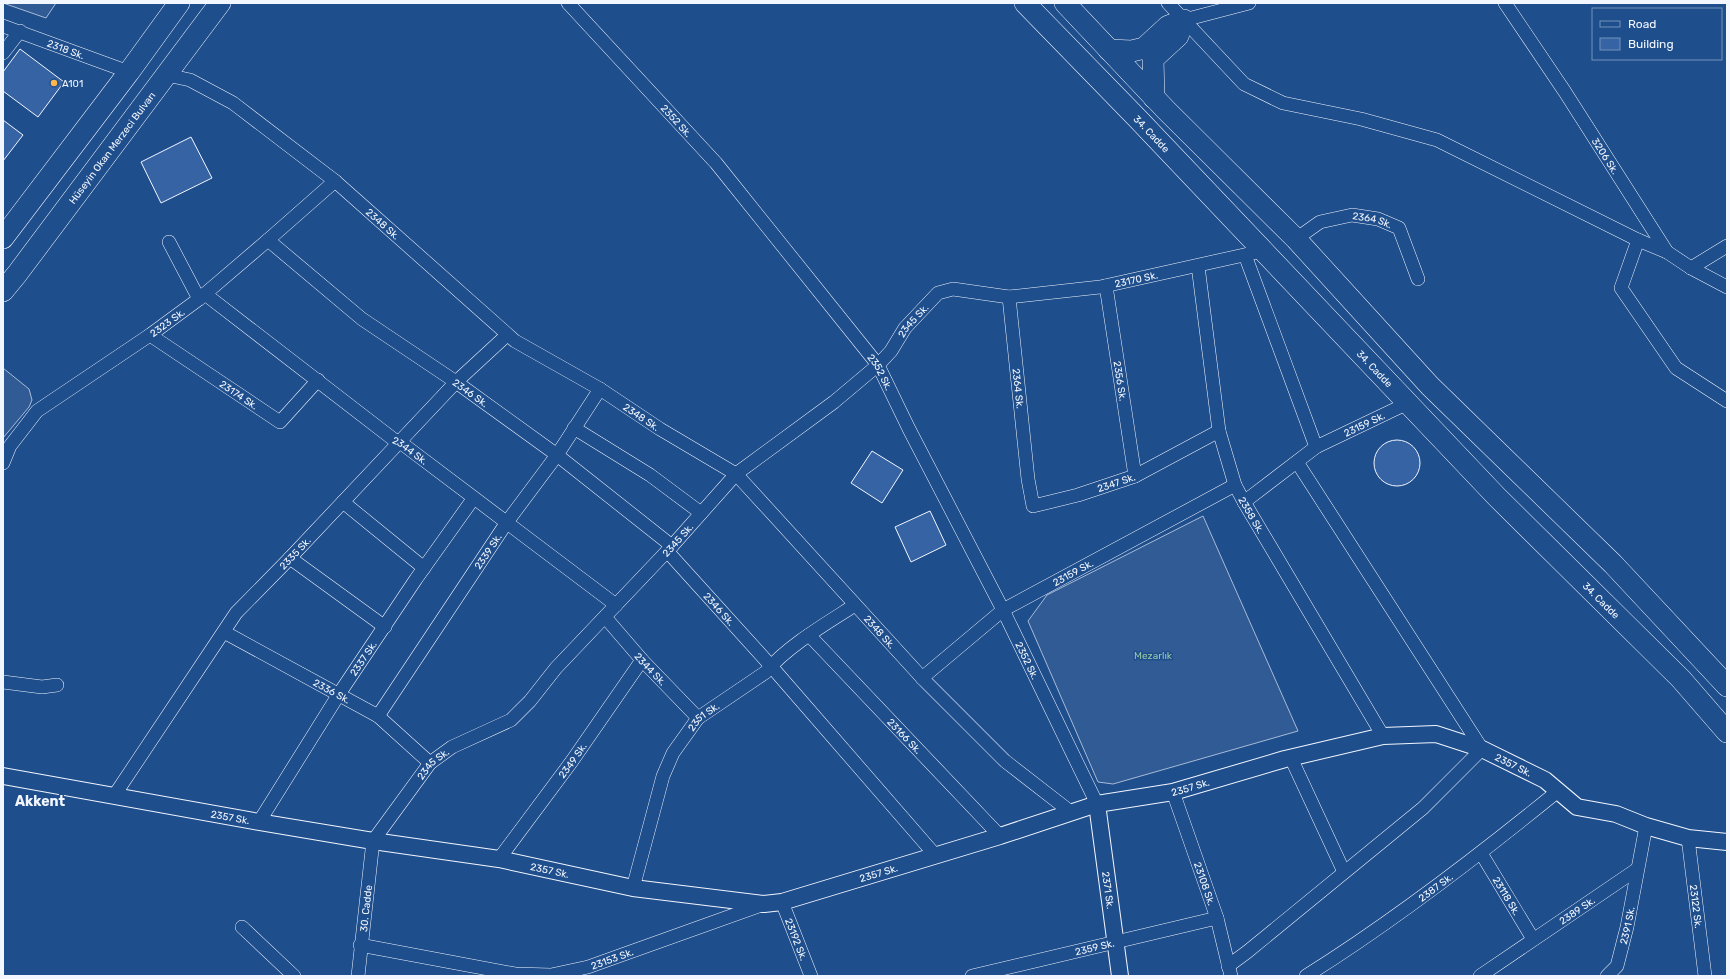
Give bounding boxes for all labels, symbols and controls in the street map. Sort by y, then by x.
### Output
legend [1592,8,1722,60]
text: Road [1628,17,1656,31]
text: Building [1628,37,1674,51]
street label: 2318 Sk. [45,38,86,62]
marker: A101 [49,78,59,88]
place label: A101 [62,78,83,90]
street label: Hüseyin Okan Merzeci Bulvarı [67,90,158,206]
street label: 2352 Sk. [658,102,694,140]
street label: 34. Cadde [1131,113,1172,156]
street label: 3206 Sk. [1589,136,1621,177]
street label: 2348 Sk. [363,206,402,243]
street label: 2364 Sk. [1351,210,1394,231]
street label: 23170 Sk. [1114,269,1159,291]
street label: 2345 Sk. [896,302,931,340]
street label: 2323 Sk. [148,307,187,340]
street label: 34. Cadde [1354,348,1395,391]
street label: 2352 Sk. [864,352,894,392]
street label: 2356 Sk. [1111,360,1128,402]
street label: 2364 Sk. [1009,368,1026,409]
street label: 2346 Sk. [450,377,490,410]
street label: 23174 Sk. [217,378,260,412]
street label: 2348 Sk. [621,401,661,434]
street label: 23159 Sk. [1342,410,1387,440]
street label: 2344 Sk. [390,434,430,468]
street label: 2347 Sk. [1096,471,1137,495]
street label: 2358 Sk. [1235,495,1266,536]
street label: 2345 Sk. [660,521,696,560]
street label: 2339 Sk. [472,532,505,572]
street label: 2335 Sk. [277,535,314,572]
street label: 23159 Sk. [1051,558,1096,589]
street label: 34. Cadde [1580,580,1622,622]
street label: 2346 Sk. [701,590,737,629]
street label: 2348 Sk. [861,613,897,651]
street label: 2337 Sk. [348,639,380,679]
street label: 2352 Sk. [1012,640,1041,682]
park label: Mezarlık [1134,650,1173,662]
street label: 2344 Sk. [631,651,668,688]
street label: 2336 Sk. [311,677,352,707]
street label: 2351 Sk. [686,700,722,734]
street label: 23166 Sk. [884,716,924,757]
street label: 2349 Sk. [556,741,590,781]
street label: 2345 Sk. [415,746,452,782]
street label: 2357 Sk. [1493,751,1533,779]
street label: 2357 Sk. [1170,777,1211,799]
district label: Akkent [15,793,65,810]
street label: 2357 Sk. [210,808,251,827]
street label: 2357 Sk. [529,861,570,881]
street label: 23108 Sk. [1191,861,1217,907]
street label: 2357 Sk. [858,862,899,885]
street label: 2371 Sk. [1099,871,1116,910]
street label: 2387 Sk. [1416,871,1455,905]
street label: 23118 Sk. [1490,875,1522,918]
street label: 30. Cadde [358,884,375,933]
street label: 23122 Sk. [1687,884,1704,929]
street label: 2389 Sk. [1557,895,1597,927]
street label: 2391 Sk. [1618,906,1638,946]
street label: 23192 Sk. [782,917,809,962]
street label: 2359 Sk. [1074,937,1116,958]
street label: 23153 Sk. [589,946,635,972]

